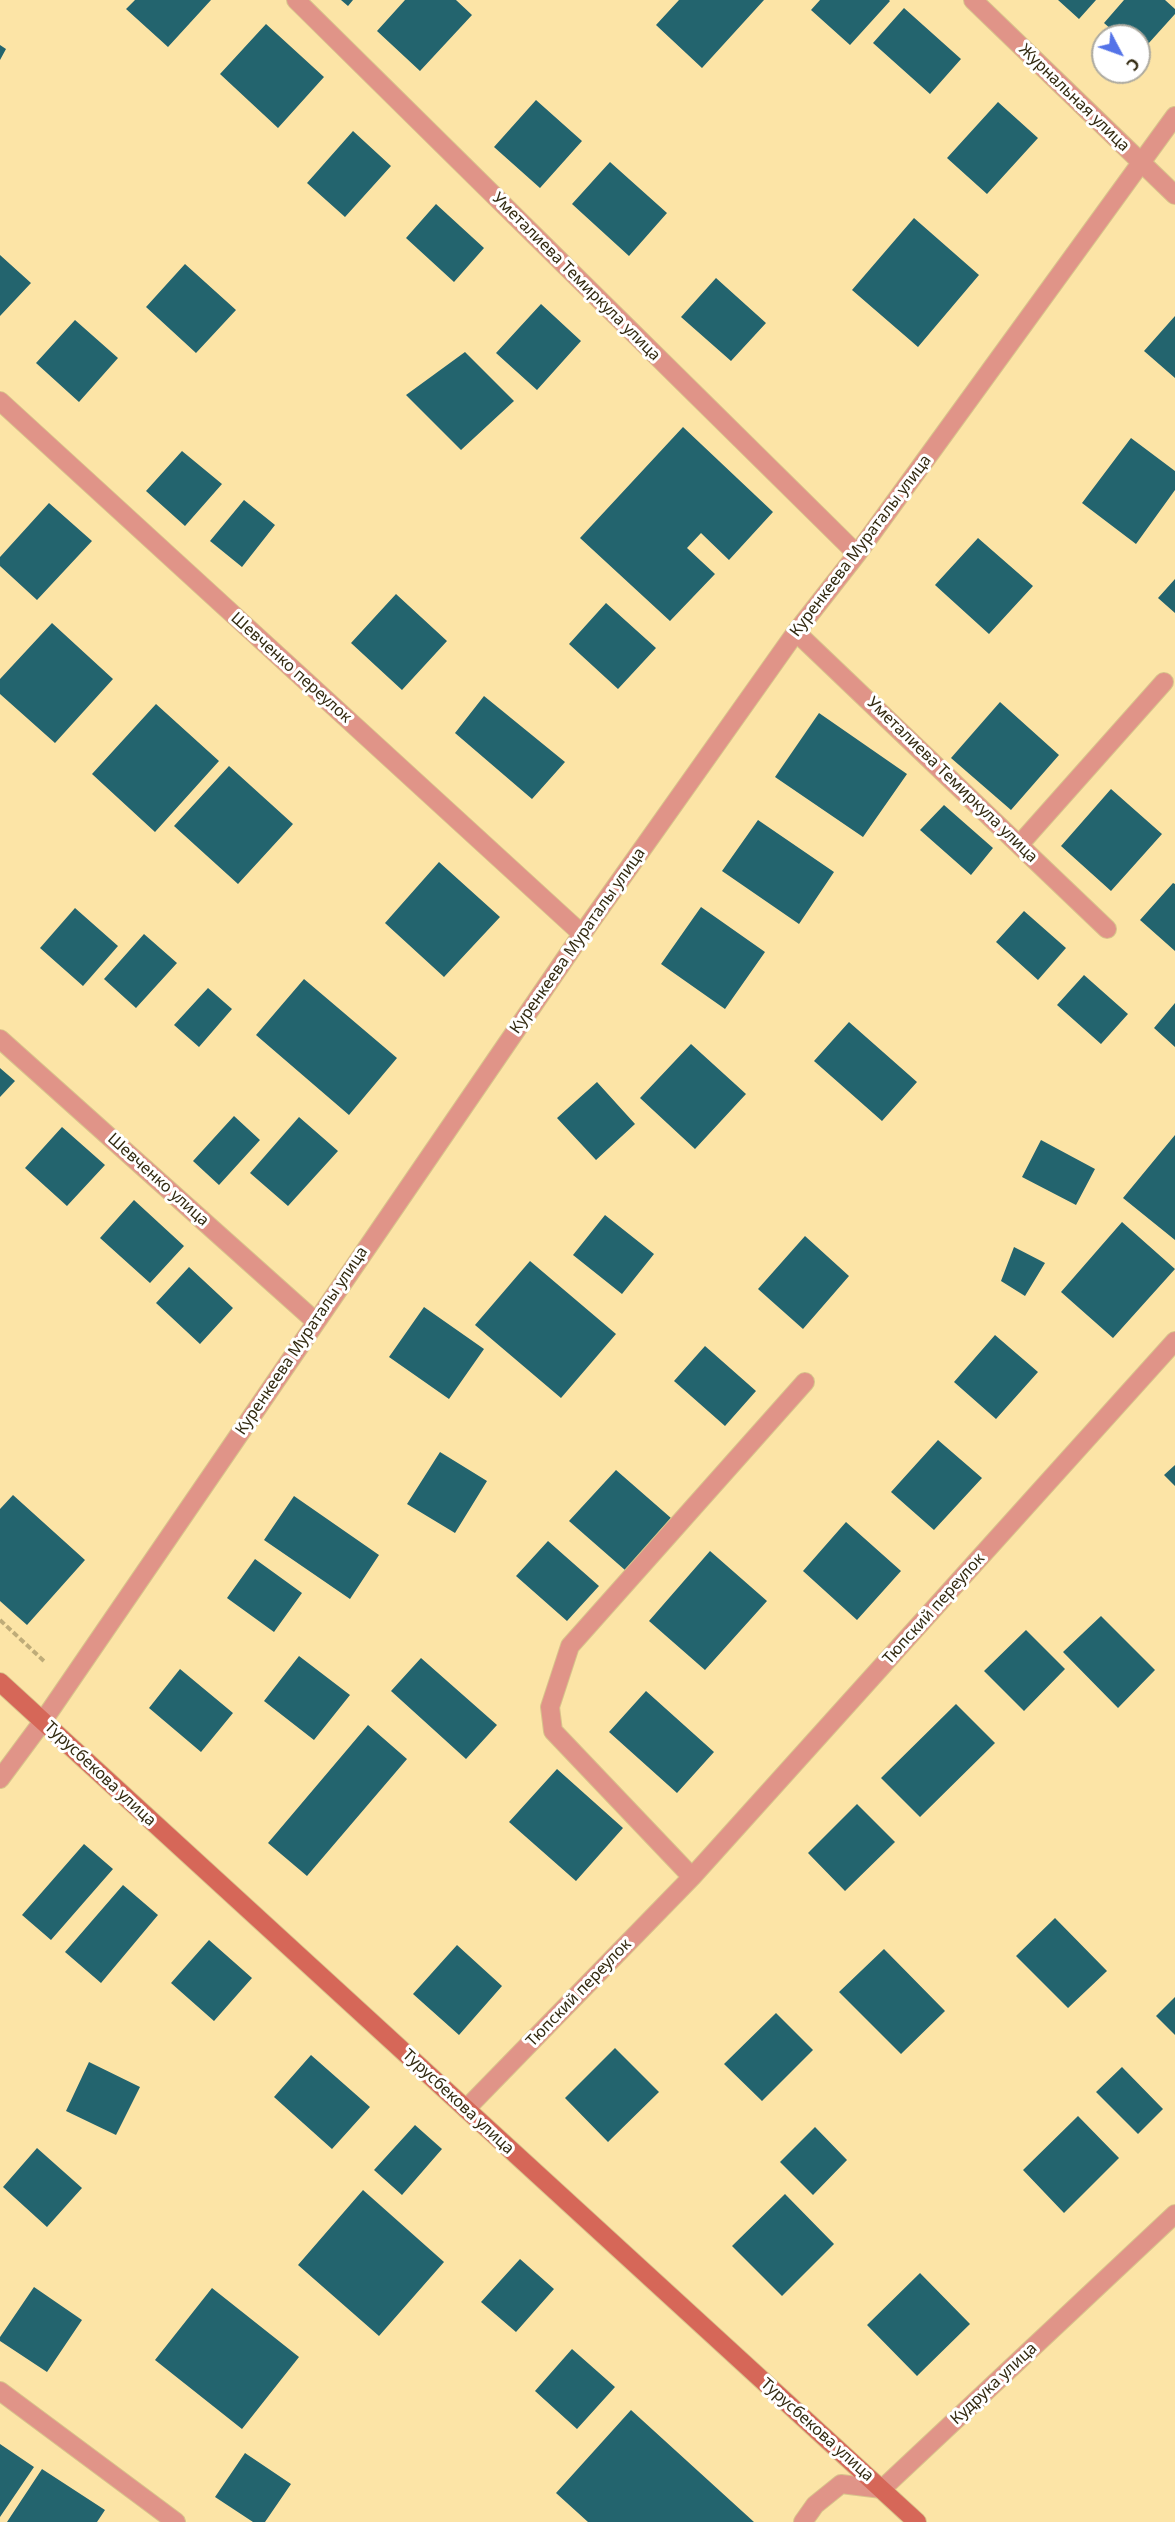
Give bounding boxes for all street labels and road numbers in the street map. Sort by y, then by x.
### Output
street label: Журнальная улица [1015,40,1133,156]
street label: Уметалиева Темиркула улица [488,189,664,365]
street label: Куренкеева Мураталы улица [786,451,936,641]
street label: Шевченко переулок [227,609,355,727]
street label: Уметалиева Темиркула улица [863,693,1041,867]
street label: Куренкеева Мураталы улица [506,844,650,1038]
street label: Шевченко улица [103,1129,213,1231]
street label: Куренкеева Мураталы улица [232,1243,372,1439]
street label: Тюпский переулок [879,1550,989,1668]
street label: Турусбекова улица [40,1718,160,1830]
street label: Тюпский переулок [523,1935,635,2051]
street label: Турусбекова улица [398,2046,518,2158]
street label: Кудрука улица [947,2339,1041,2429]
street label: Турусбекова улица [757,2374,877,2486]

